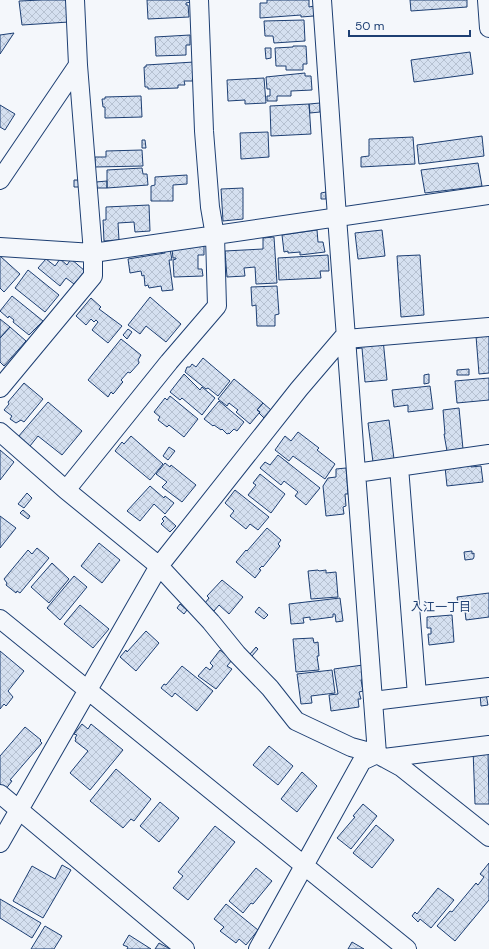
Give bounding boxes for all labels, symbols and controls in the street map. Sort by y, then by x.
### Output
scale bar [349,12,470,38]
text: 50 m [355,18,384,34]
district label: 入江一丁目 [411,599,471,615]

